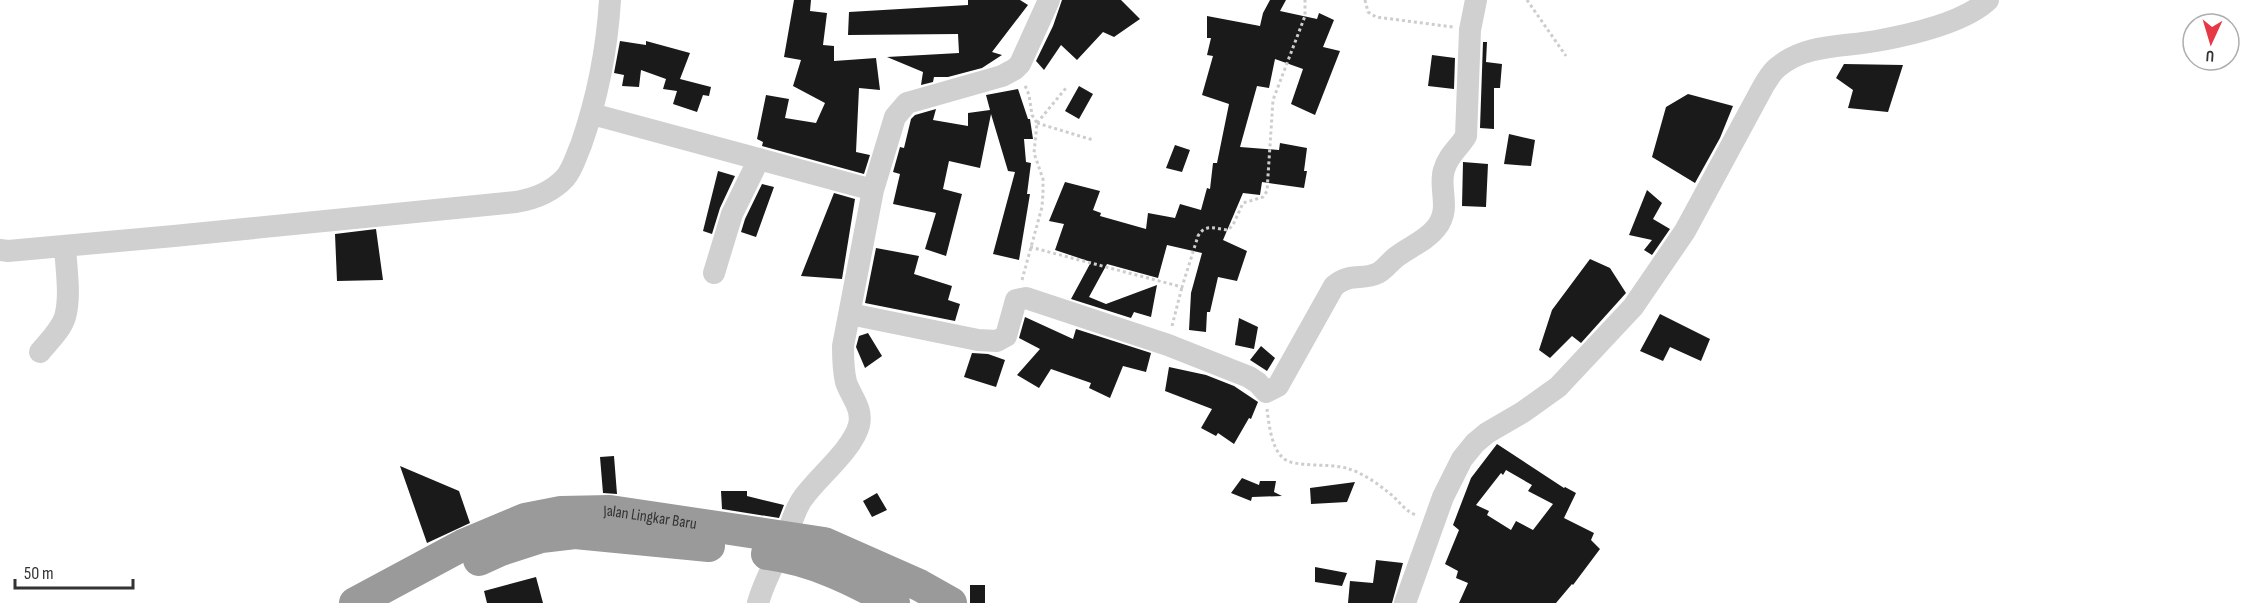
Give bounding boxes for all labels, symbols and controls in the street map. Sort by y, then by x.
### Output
north arrow [2181,12,2241,72]
text: U [2205,46,2215,65]
street label: Jalan Lingkar Baru [602,501,698,533]
scale bar [15,552,134,590]
text: 50 m [24,563,54,584]

